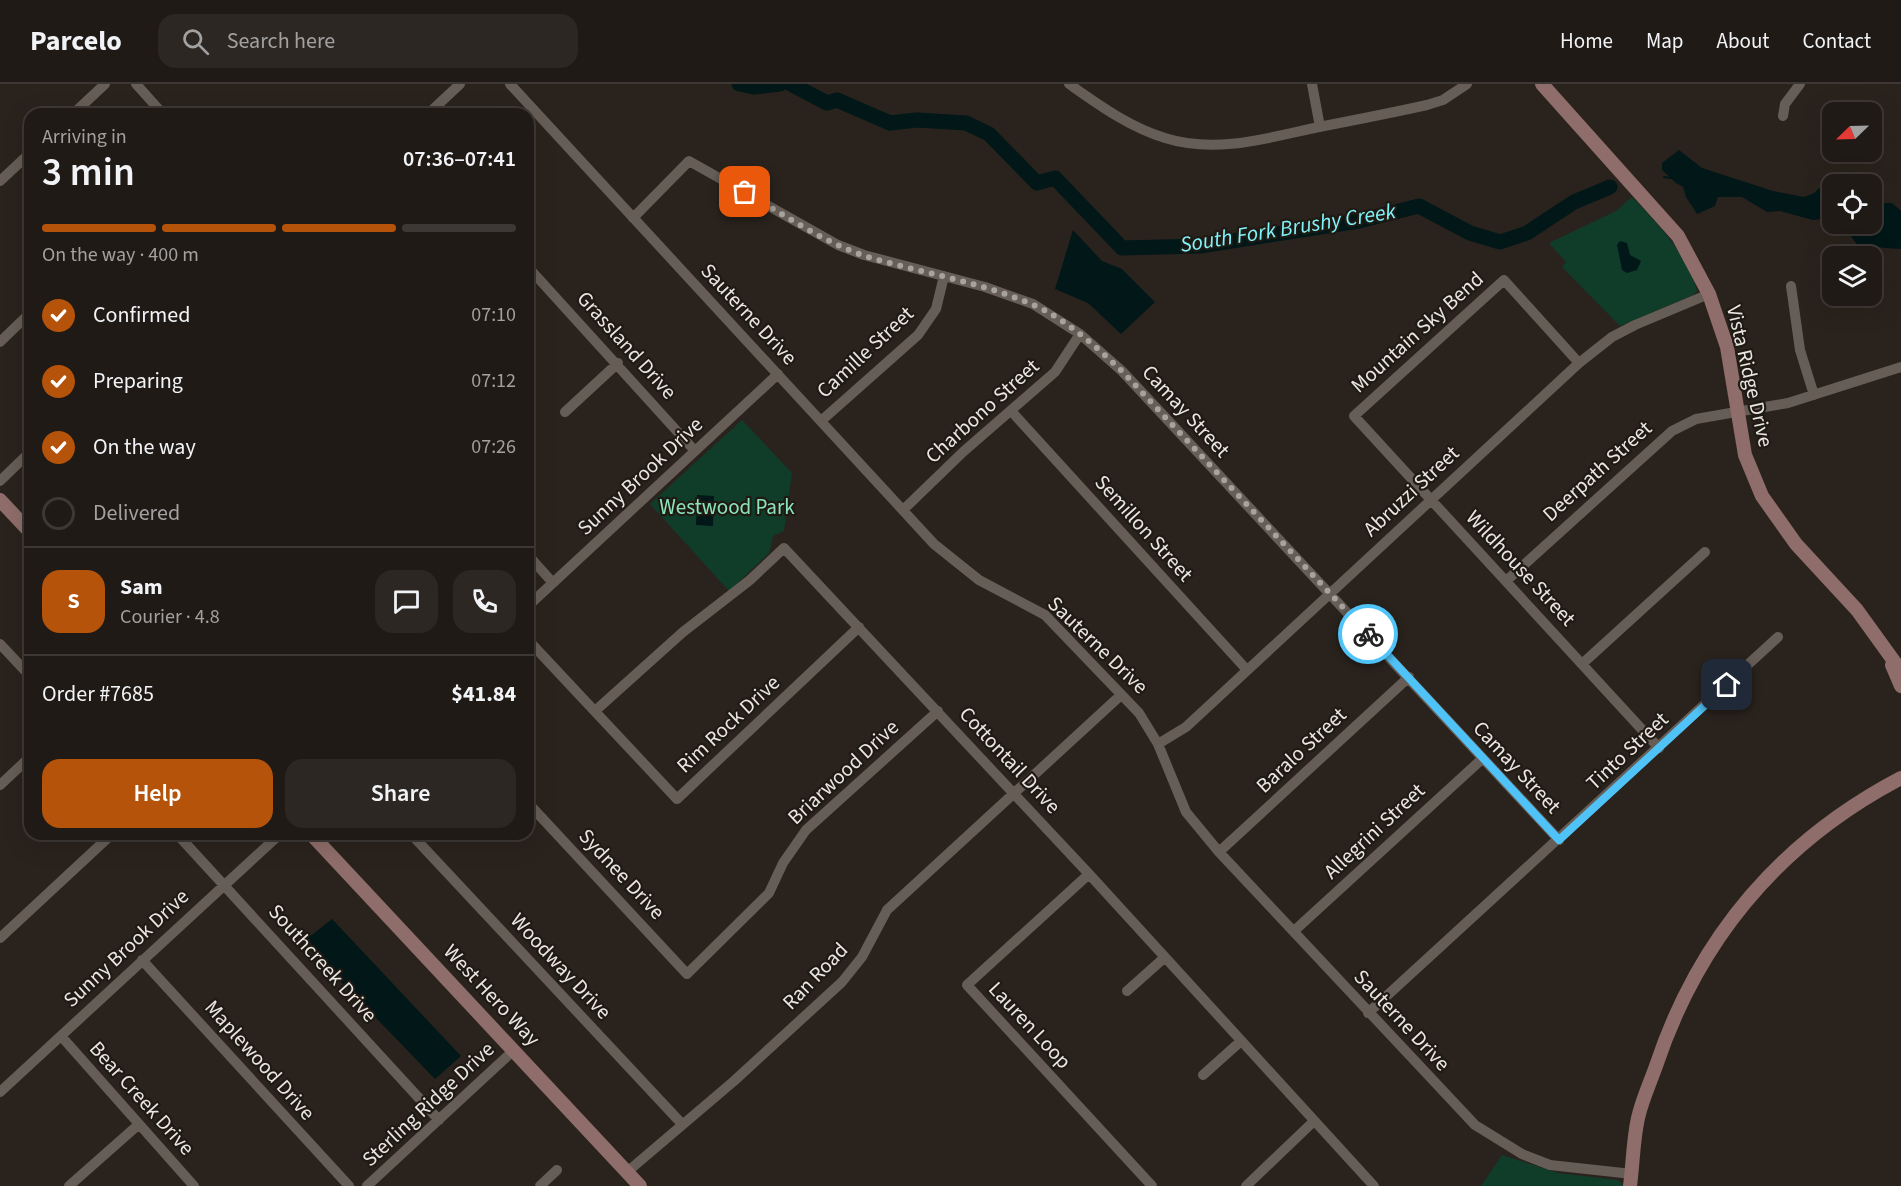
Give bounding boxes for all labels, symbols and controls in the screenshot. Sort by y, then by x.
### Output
search box [158,14,578,68]
text: Parcelo [30,21,122,61]
icon: search [179,25,212,58]
text: Search here [227,25,335,57]
text: Home [1560,26,1613,56]
text: Map [1646,26,1684,56]
text: About [1717,26,1769,56]
text: Contact [1802,26,1871,56]
north arrow [1822,102,1882,162]
map controls [1822,102,1882,306]
text: Arriving in [42,123,127,151]
text: 07:36–07:41 [403,143,516,175]
text: 3 min [42,145,135,201]
pin [719,166,770,217]
button: locate [1822,174,1882,234]
icon: bag [728,175,761,208]
water label: South Fork Brushy Creek [1178,195,1399,261]
text: On the way · 400 m [42,241,199,269]
button: layers [1822,246,1882,306]
street label: Sauterne Drive [694,256,804,372]
street label: Mountain Sky Bend [1344,264,1490,400]
street label: Grassland Drive [570,284,684,406]
icon: check [42,299,75,332]
text: Confirmed [93,299,190,331]
street label: Camille Street [810,299,920,405]
text: 07:10 [471,301,516,329]
street label: Vista Ridge Drive [1719,302,1781,450]
street label: Charbono Street [918,352,1046,470]
street label: Camay Street [1135,358,1237,464]
icon: check [42,365,75,398]
text: Preparing [93,365,183,397]
text: 07:12 [471,367,516,395]
street label: Sunny Brook Drive [571,410,709,542]
street label: Deerpath Street [1536,414,1658,528]
icon: check [42,431,75,464]
text: On the way [93,431,196,463]
text: 07:26 [471,433,516,461]
street label: Abruzzi Street [1356,439,1466,543]
street label: Semillon Street [1088,468,1200,588]
park label: Westwood Park [659,492,795,522]
text: Delivered [93,497,180,529]
street label: Wildhouse Street [1459,503,1583,633]
button: chat [375,570,438,633]
button: phone [453,570,516,633]
text: Sam [120,571,163,603]
text: S [67,585,80,617]
street label: Sauterne Drive [1041,589,1155,701]
text: Courier · 4.8 [120,603,220,631]
courier [1338,604,1398,664]
icon: bike [1352,618,1385,651]
pin [1701,659,1752,710]
street label: Rim Rock Drive [670,668,786,780]
icon: home [1710,668,1743,701]
text: Order #7685 [42,678,154,710]
text: $41.84 [451,678,516,710]
street label: Cottontail Drive [952,700,1068,820]
street label: Baralo Street [1249,700,1353,800]
street label: Tinto Street [1579,705,1675,797]
street label: Briarwood Drive [781,713,905,831]
street label: Camay Street [1466,714,1568,820]
button: Help [42,759,273,828]
button: Share [285,759,516,828]
street label: Allegrini Street [1317,776,1431,886]
street label: Sydnee Drive [572,822,672,926]
street label: Sunny Brook Drive [57,882,195,1014]
street label: Southcreek Drive [262,897,384,1029]
street label: Woodway Drive [504,906,618,1026]
street label: Ran Road [775,936,855,1016]
street label: West Hero Way [437,937,547,1053]
street label: Sauterne Drive [1347,962,1457,1078]
street label: Lauren Loop [982,975,1078,1075]
street label: Maplewood Drive [198,993,322,1127]
street label: Bear Creek Drive [82,1034,202,1162]
street label: Sterling Ridge Drive [355,1035,501,1173]

